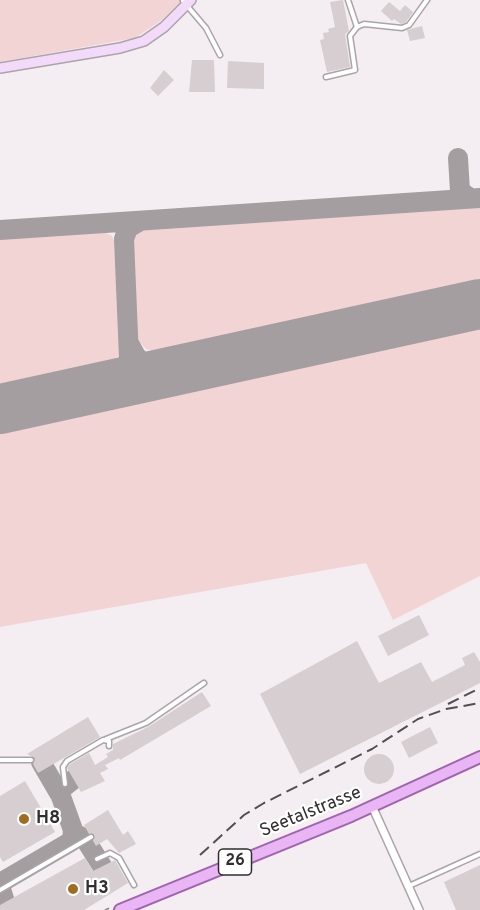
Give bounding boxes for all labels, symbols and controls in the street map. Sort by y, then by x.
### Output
street label: Seetalstrasse [257,783,365,843]
place label: H8 [36,808,60,830]
marker: H8 [17,812,31,826]
road number: 26 [218,849,252,875]
place label: H3 [85,878,109,900]
marker: H3 [66,882,80,896]

